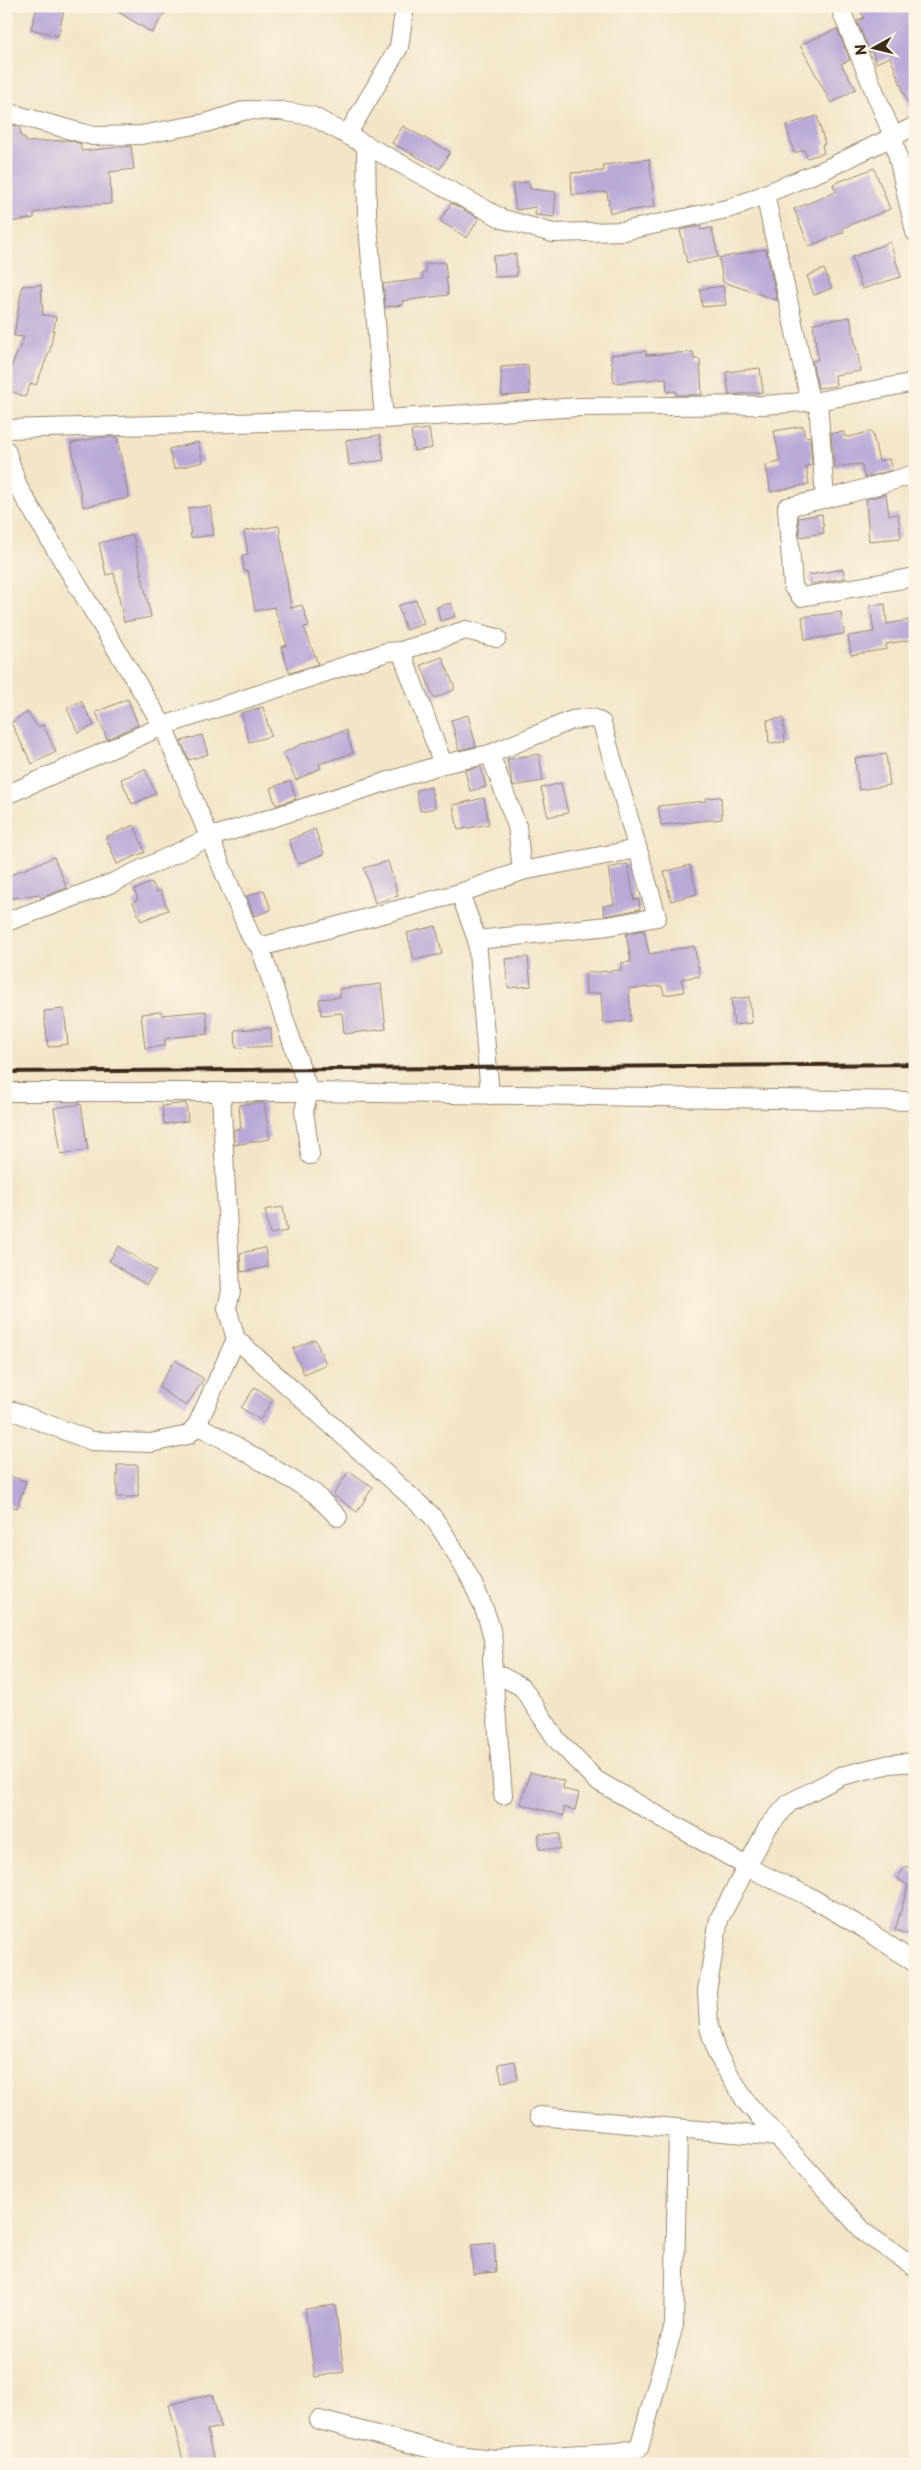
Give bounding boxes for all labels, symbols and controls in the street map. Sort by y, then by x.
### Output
north arrow [848,22,898,72]
text: N [849,43,872,57]

